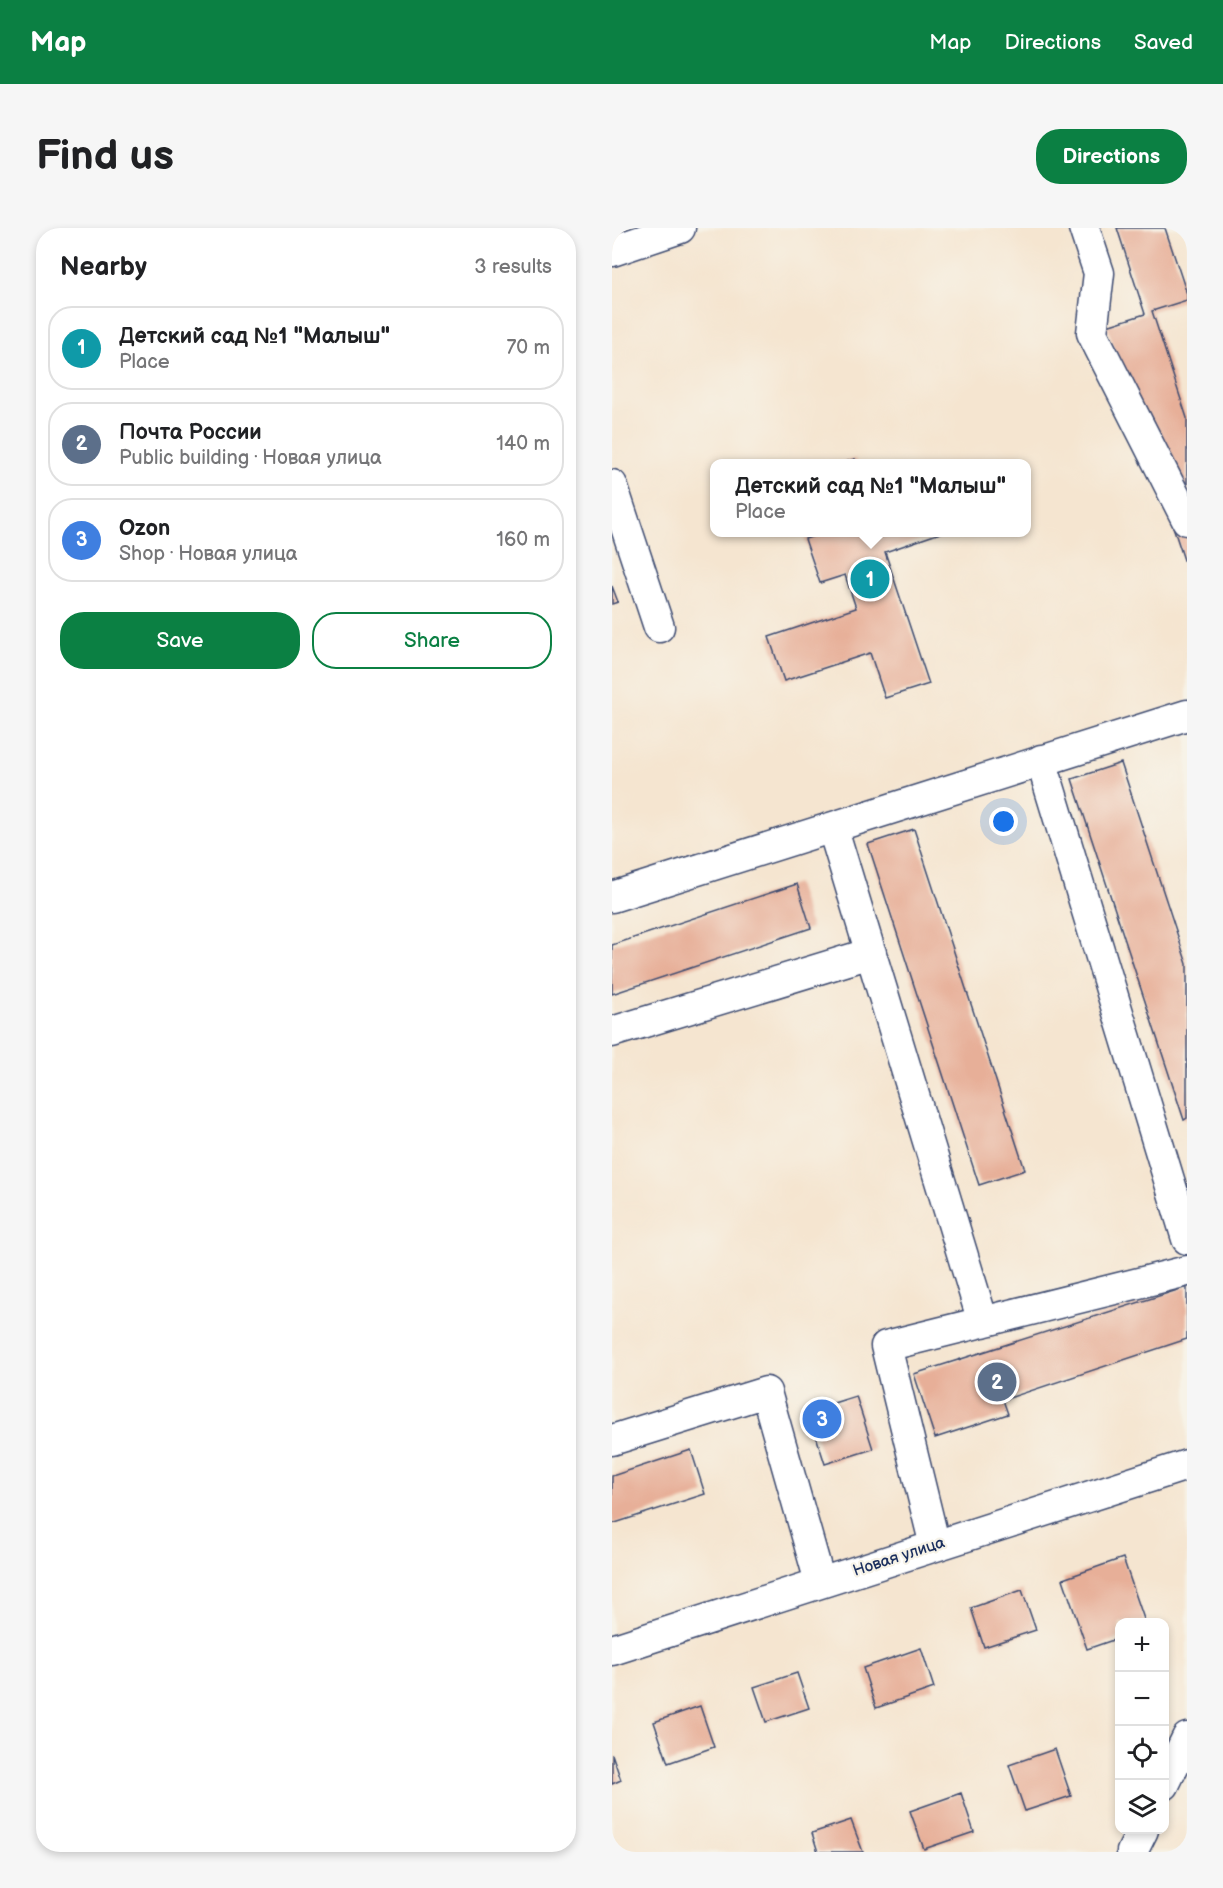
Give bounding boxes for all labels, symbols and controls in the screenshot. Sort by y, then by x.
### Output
text: Map [30,26,86,59]
text: Map [929,30,972,55]
text: Directions [1005,30,1101,55]
text: Saved [1134,30,1193,55]
button: Directions [1036,129,1187,184]
text: Find us [36,131,174,182]
text: Nearby [60,252,147,283]
text: 3 results [474,255,552,279]
text: Детский сад №1 "Малыш" [119,323,390,350]
text: 1 [77,336,86,360]
text: 70 m [506,336,550,360]
text: Place [119,350,170,374]
text: Почта России [119,419,262,446]
text: 2 [76,432,87,456]
text: 140 m [496,432,550,456]
text: Public building · Новая улица [119,446,382,470]
popup [710,459,1031,537]
text: Детский сад №1 "Малыш" [735,473,1006,500]
text: Place [735,500,786,524]
text: Ozon [119,515,170,542]
text: 3 [76,528,87,552]
text: 160 m [496,528,550,552]
text: Shop · Новая улица [119,542,298,566]
pin: 1 [850,556,890,602]
button: Save [60,612,300,669]
button: Share [312,612,552,669]
your location [989,807,1018,836]
pin: 2 [978,1360,1016,1404]
pin: 3 [802,1396,842,1442]
street label: Новая улица [851,1533,948,1581]
map controls [1115,1618,1169,1834]
button: + [1115,1618,1169,1672]
button: − [1115,1672,1169,1726]
button: locate [1115,1726,1169,1780]
button: layers [1115,1780,1169,1834]

